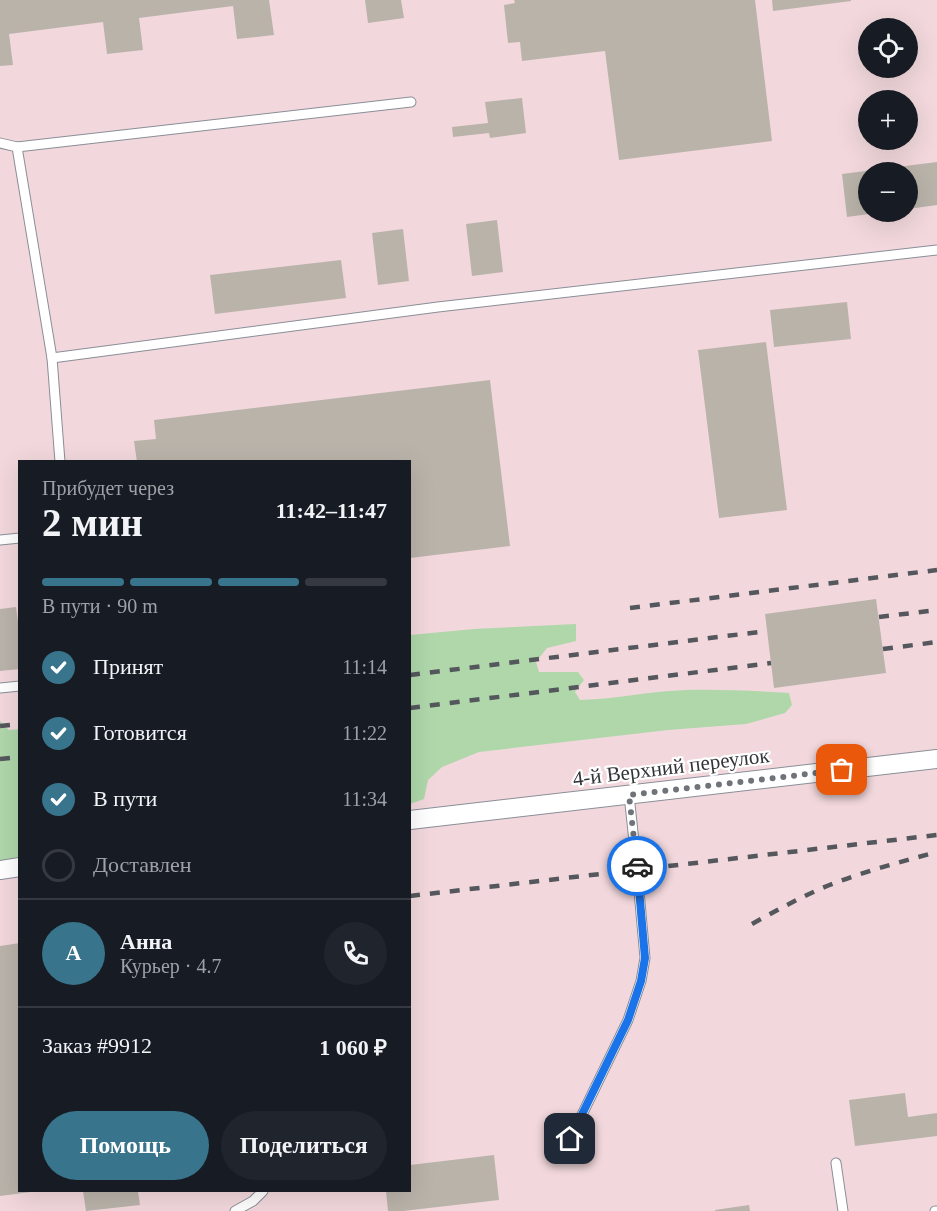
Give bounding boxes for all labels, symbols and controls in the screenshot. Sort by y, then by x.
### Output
map controls [858,18,918,222]
button: locate [858,18,918,78]
button: + [858,90,918,150]
button: − [858,162,918,222]
text: Прибудет через [42,477,174,499]
text: 11:42–11:47 [276,498,387,523]
text: 2 мин [42,501,143,544]
text: В пути · 90 m [42,595,158,617]
icon: check [42,651,75,684]
text: Принят [93,654,163,679]
text: 11:14 [342,656,387,678]
icon: check [42,717,75,750]
text: Готовится [93,720,187,745]
text: 11:22 [342,722,387,744]
street label: 4-й Верхний переулок [571,743,771,791]
pin [816,744,867,795]
icon: bag [825,753,858,786]
icon: check [42,783,75,816]
text: В пути [93,786,157,811]
text: 11:34 [342,788,387,810]
courier [607,836,667,896]
icon: car [621,850,654,883]
text: Доставлен [93,852,192,877]
button: phone [324,922,387,985]
text: Анна [120,929,172,954]
text: А [66,940,81,965]
text: Курьер · 4.7 [120,955,222,977]
text: Заказ #9912 [42,1033,152,1058]
text: 1 060 ₽ [319,1035,387,1060]
button: Помощь [42,1111,209,1180]
button: Поделиться [221,1111,387,1180]
pin [544,1113,595,1164]
icon: home [553,1122,586,1155]

